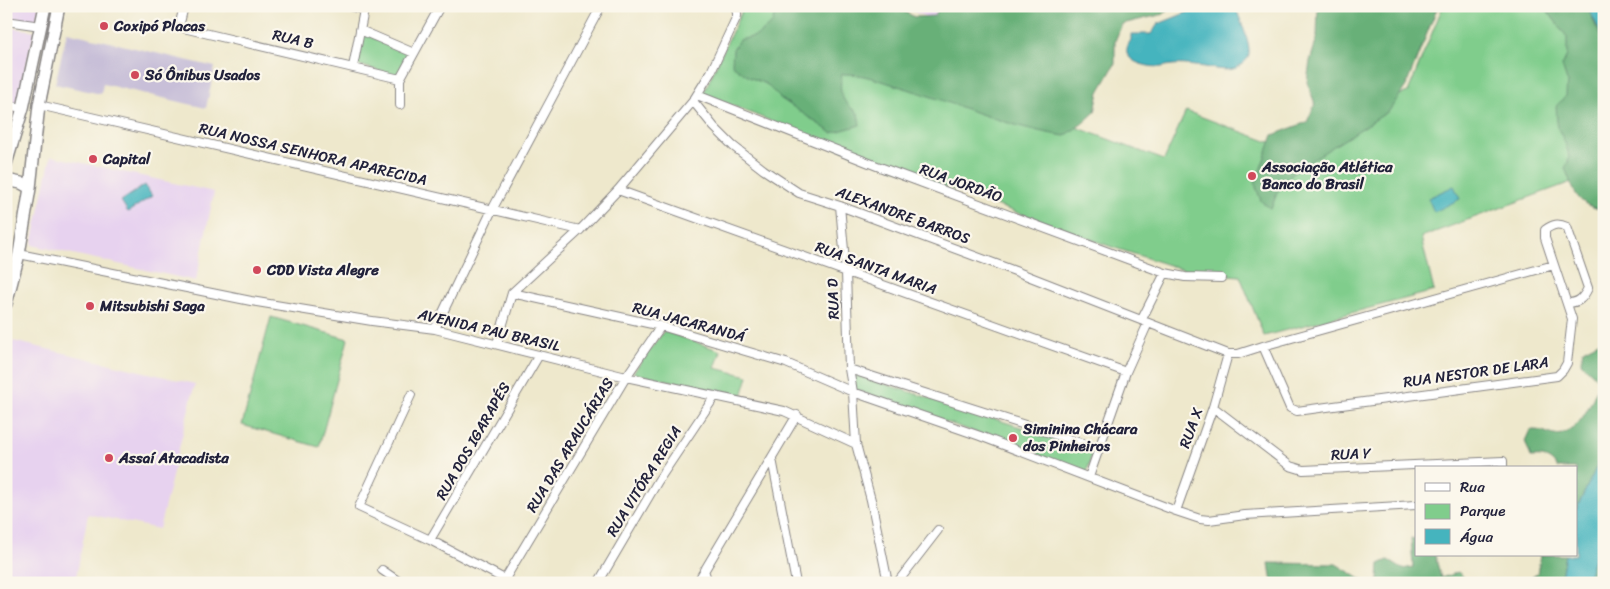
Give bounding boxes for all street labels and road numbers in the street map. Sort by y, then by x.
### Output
street label: RUA B [270,22,317,56]
street label: RUA NOSSA SENHORA APARECIDA [197,115,429,193]
street label: RUA JORDÃO [916,156,1006,210]
street label: ALEXANDRE BARROS [831,178,974,251]
street label: RUA SANTA MARIA [811,234,941,302]
street label: RUA D [819,278,847,320]
street label: RUA JACARANDÁ [630,294,750,350]
street label: AVENIDA PAU BRASIL [414,301,563,359]
street label: RUA NESTOR DE LARA [1402,349,1550,395]
street label: RUA DAS ARAUCÁRIAS [519,372,621,518]
street label: RUA DOS IGARAPÉS [429,377,518,505]
street label: RUA X [1172,404,1210,452]
street label: RUA VITÓRA REGIA [599,420,689,542]
street label: RUA Y [1330,440,1372,468]

